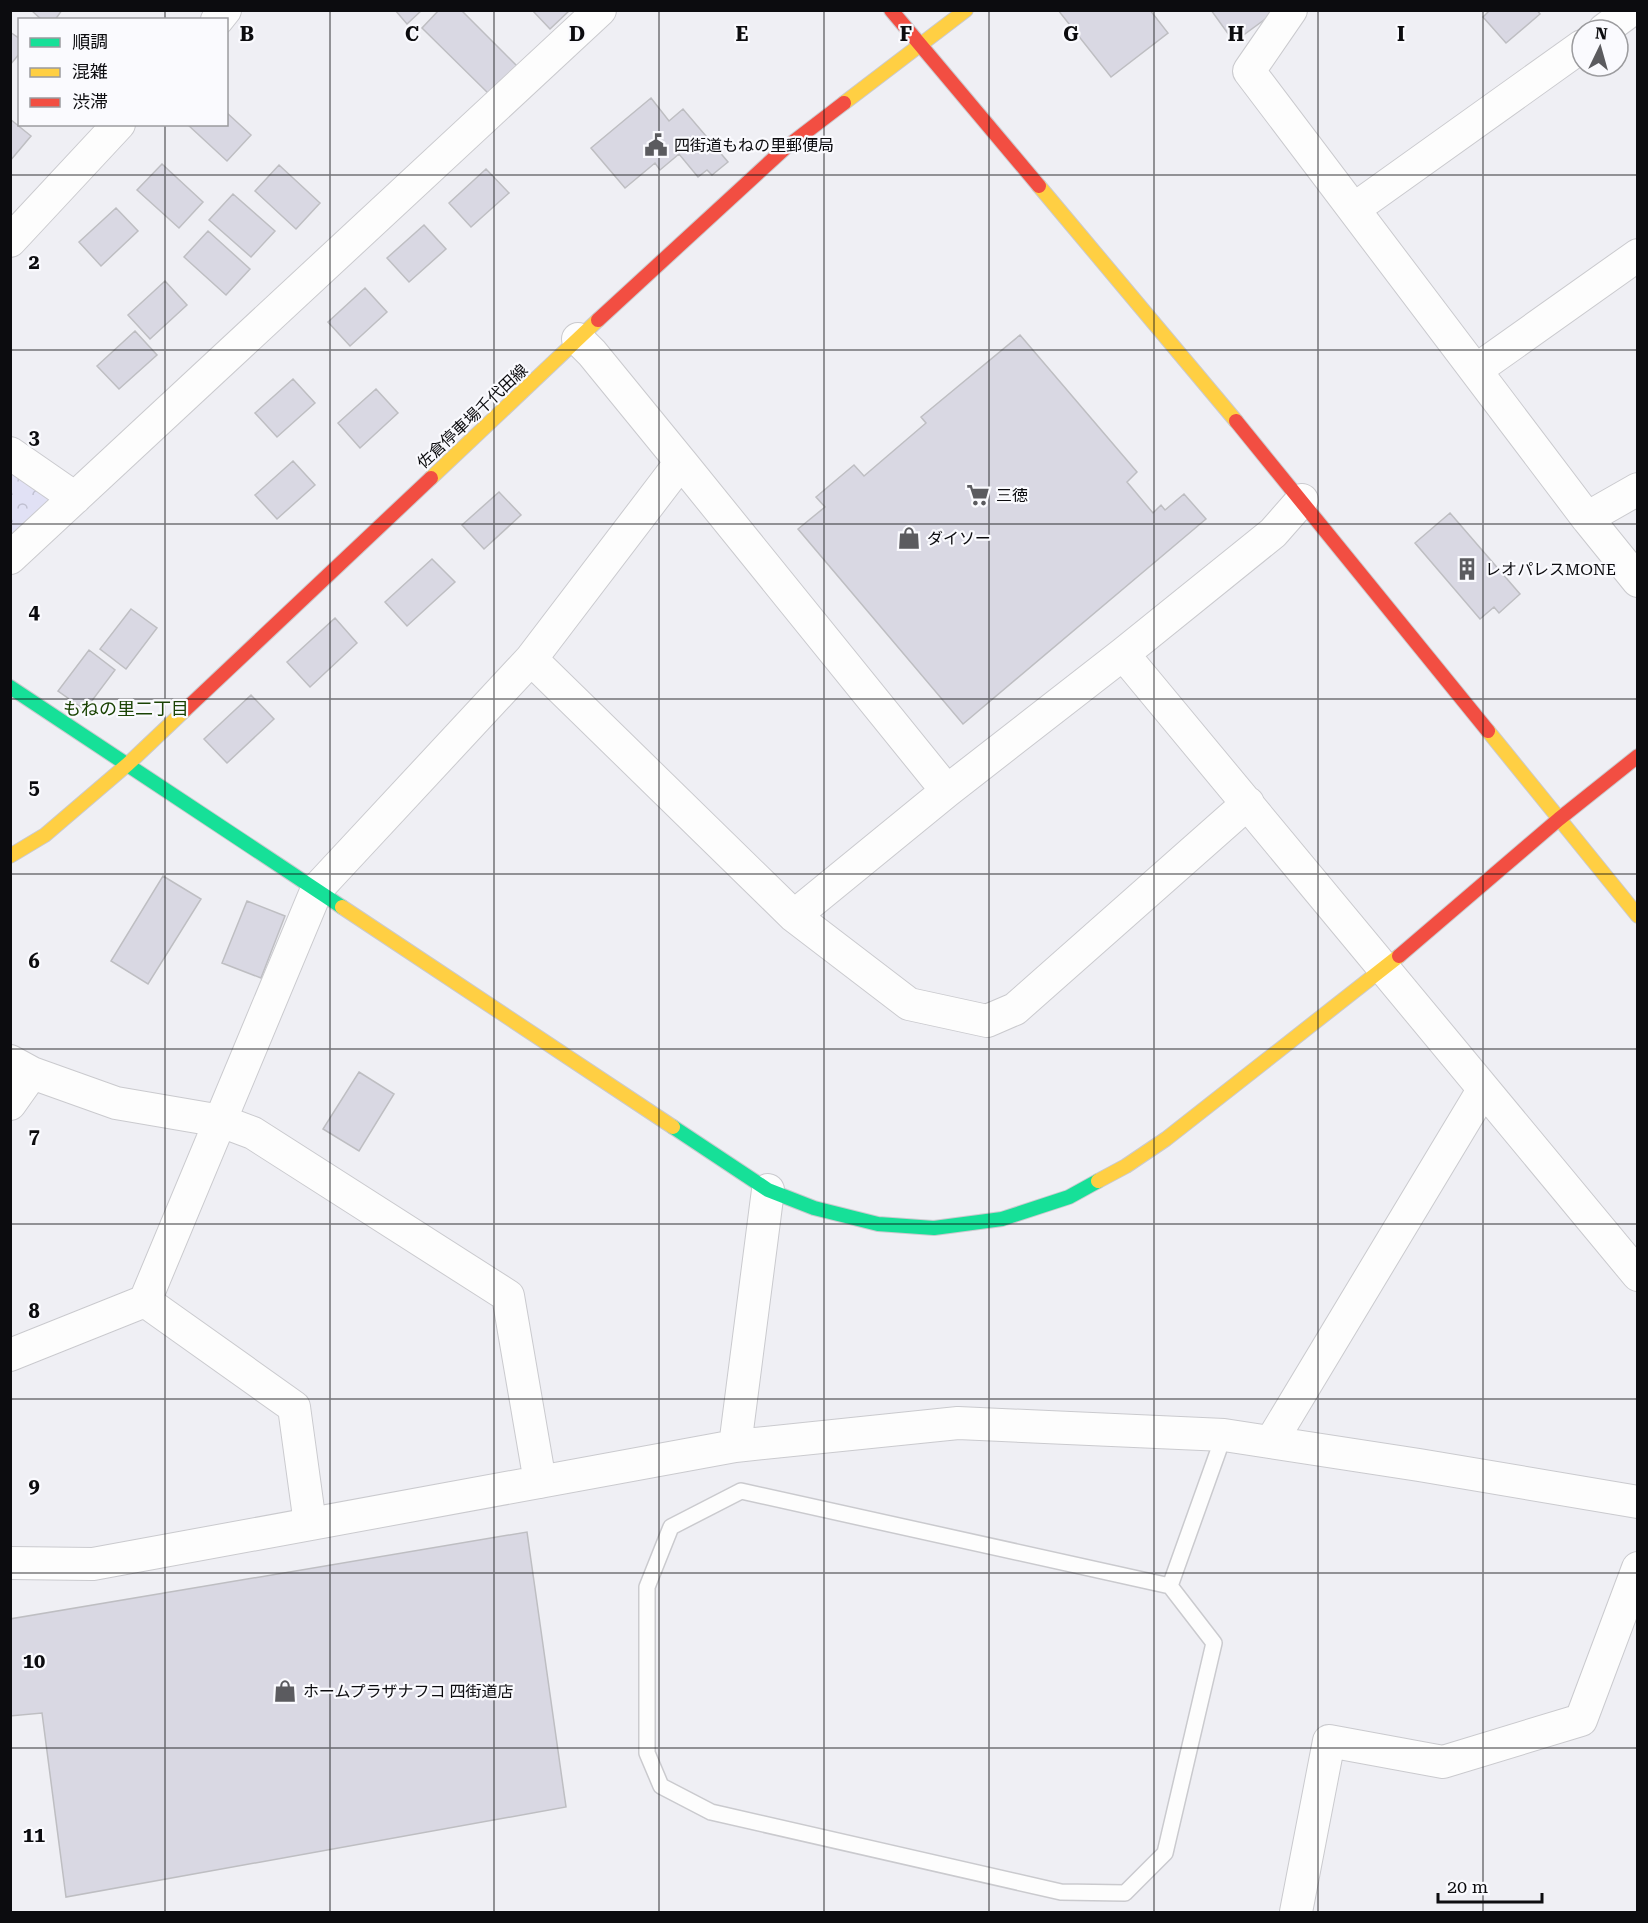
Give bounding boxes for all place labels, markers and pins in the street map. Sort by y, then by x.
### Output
public building icon: 四街道もねの里郵便局 [643,132,669,158]
place label: 四街道もねの里郵便局 [674,136,834,155]
supermarket icon: 三徳 [965,482,991,508]
place label: 三徳 [996,486,1028,505]
shop icon: ダイソー [896,525,922,551]
place label: ダイソー [927,529,991,548]
building icon: レオパレスMONE [1454,556,1480,582]
place label: レオパレスMONE [1485,560,1616,579]
shop icon: ホームプラザナフコ 四街道店 [272,1678,298,1704]
place label: ホームプラザナフコ 四街道店 [303,1682,514,1701]

